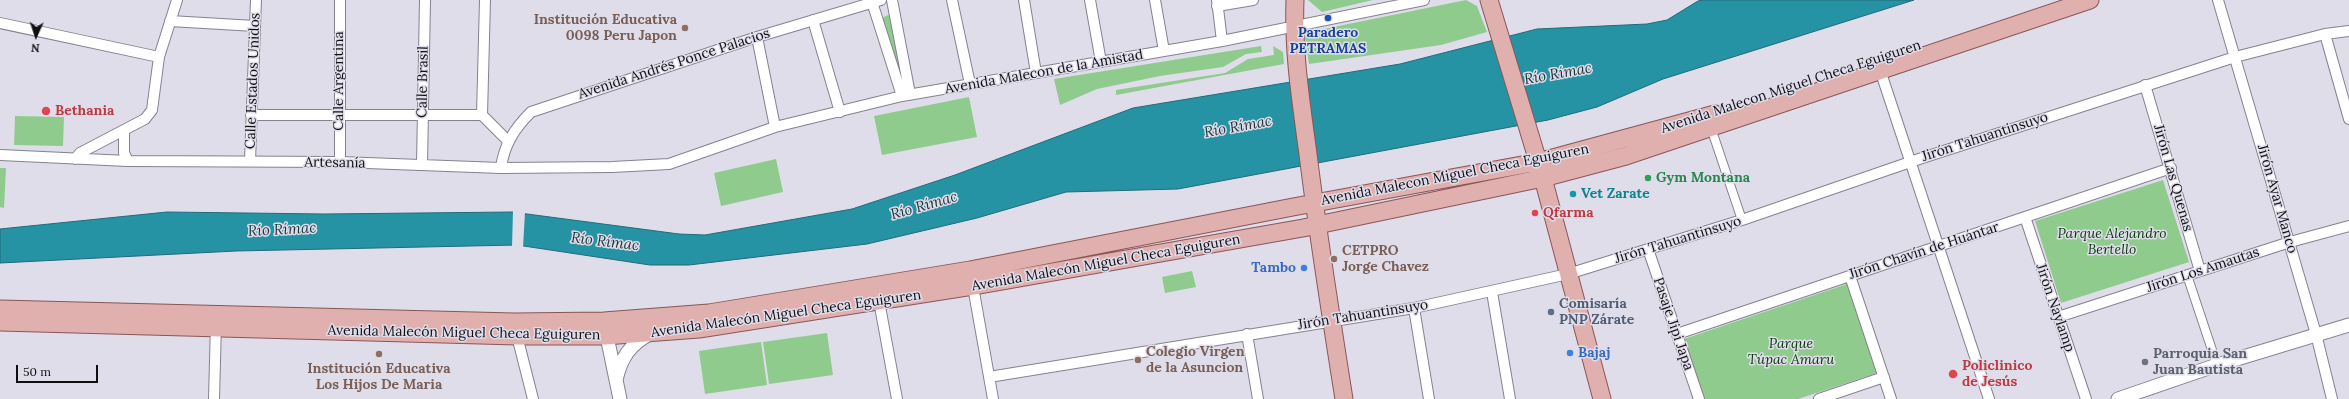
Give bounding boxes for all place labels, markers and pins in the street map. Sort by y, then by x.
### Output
place label: Institución Educativa 0098 Peru Japon [534,12,677,44]
marker: Paradero PETRAMAS [1323,13,1333,23]
marker: Institución Educativa 0098 Peru Japon [680,23,690,33]
place label: Paradero PETRAMAS [1290,25,1366,58]
place label: Bethania [55,103,114,119]
marker: Bethania [40,105,52,117]
place label: Gym Montana [1656,170,1750,186]
marker: Gym Montana [1643,173,1653,183]
place label: Vet Zarate [1581,186,1650,202]
marker: Vet Zarate [1568,189,1578,199]
place label: Qfarma [1543,205,1594,221]
marker: Qfarma [1530,208,1540,218]
place label: CETPRO Jorge Chavez [1342,243,1429,276]
marker: CETPRO Jorge Chavez [1329,254,1339,264]
place label: Tambo [1251,260,1296,276]
marker: Tambo [1299,263,1309,273]
place label: Comisaría PNP Zárate [1559,296,1634,328]
marker: Comisaría PNP Zárate [1546,307,1556,317]
place label: Colegio Virgen de la Asuncion [1146,344,1245,376]
place label: Bajaj [1578,345,1610,361]
place label: Parroquia San Juan Bautista [2153,346,2247,378]
marker: Bajaj [1565,348,1575,358]
marker: Institución Educativa Los Hijos De Maria [374,349,384,359]
marker: Colegio Virgen de la Asuncion [1133,355,1143,365]
marker: Parroquia San Juan Bautista [2140,357,2150,367]
place label: Policlinico de Jesús [1962,358,2032,390]
place label: Institución Educativa Los Hijos De Maria [307,361,451,394]
marker: Policlinico de Jesús [1947,368,1959,380]

